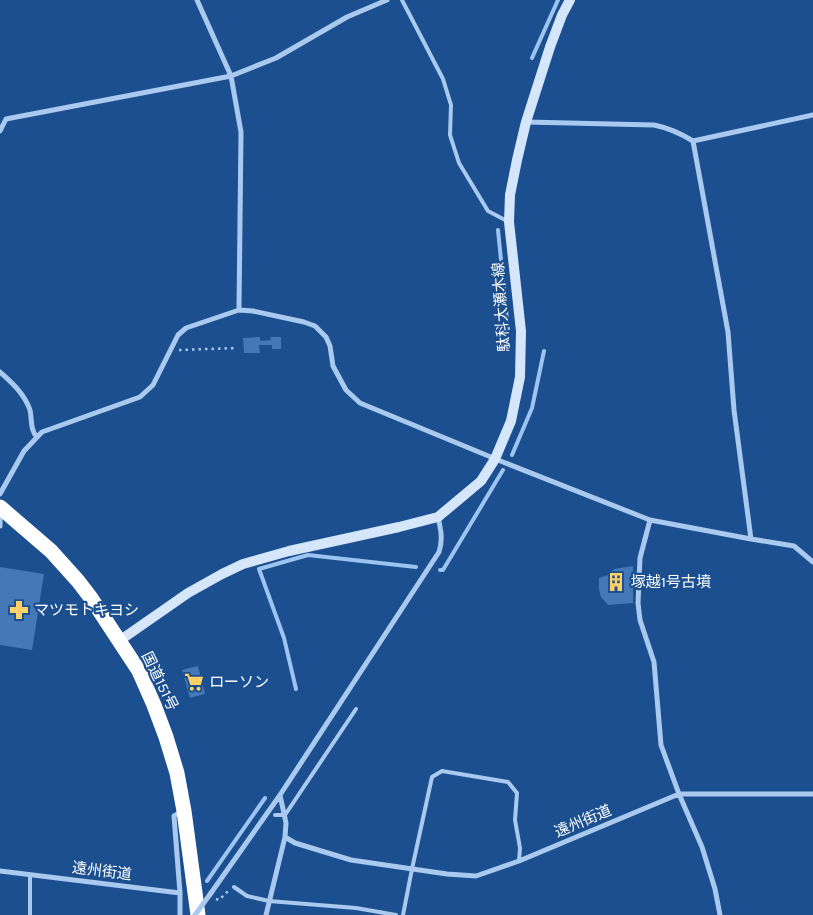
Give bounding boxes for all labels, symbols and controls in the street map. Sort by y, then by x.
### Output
street label: 駄科大瀬木線 [489,261,513,353]
building icon: 塚越1号古墳 [605,571,627,593]
place label: 塚越1号古墳 [631,573,711,591]
pharmacy icon: マツモトキヨシ [8,599,30,621]
place label: マツモトキヨシ [34,601,139,619]
street label: 国道151号 [138,649,182,713]
supermarket icon: ローソン [183,671,205,693]
place label: ローソン [209,673,269,691]
street label: 遠州街道 [552,801,614,841]
street label: 遠州街道 [71,858,133,884]

